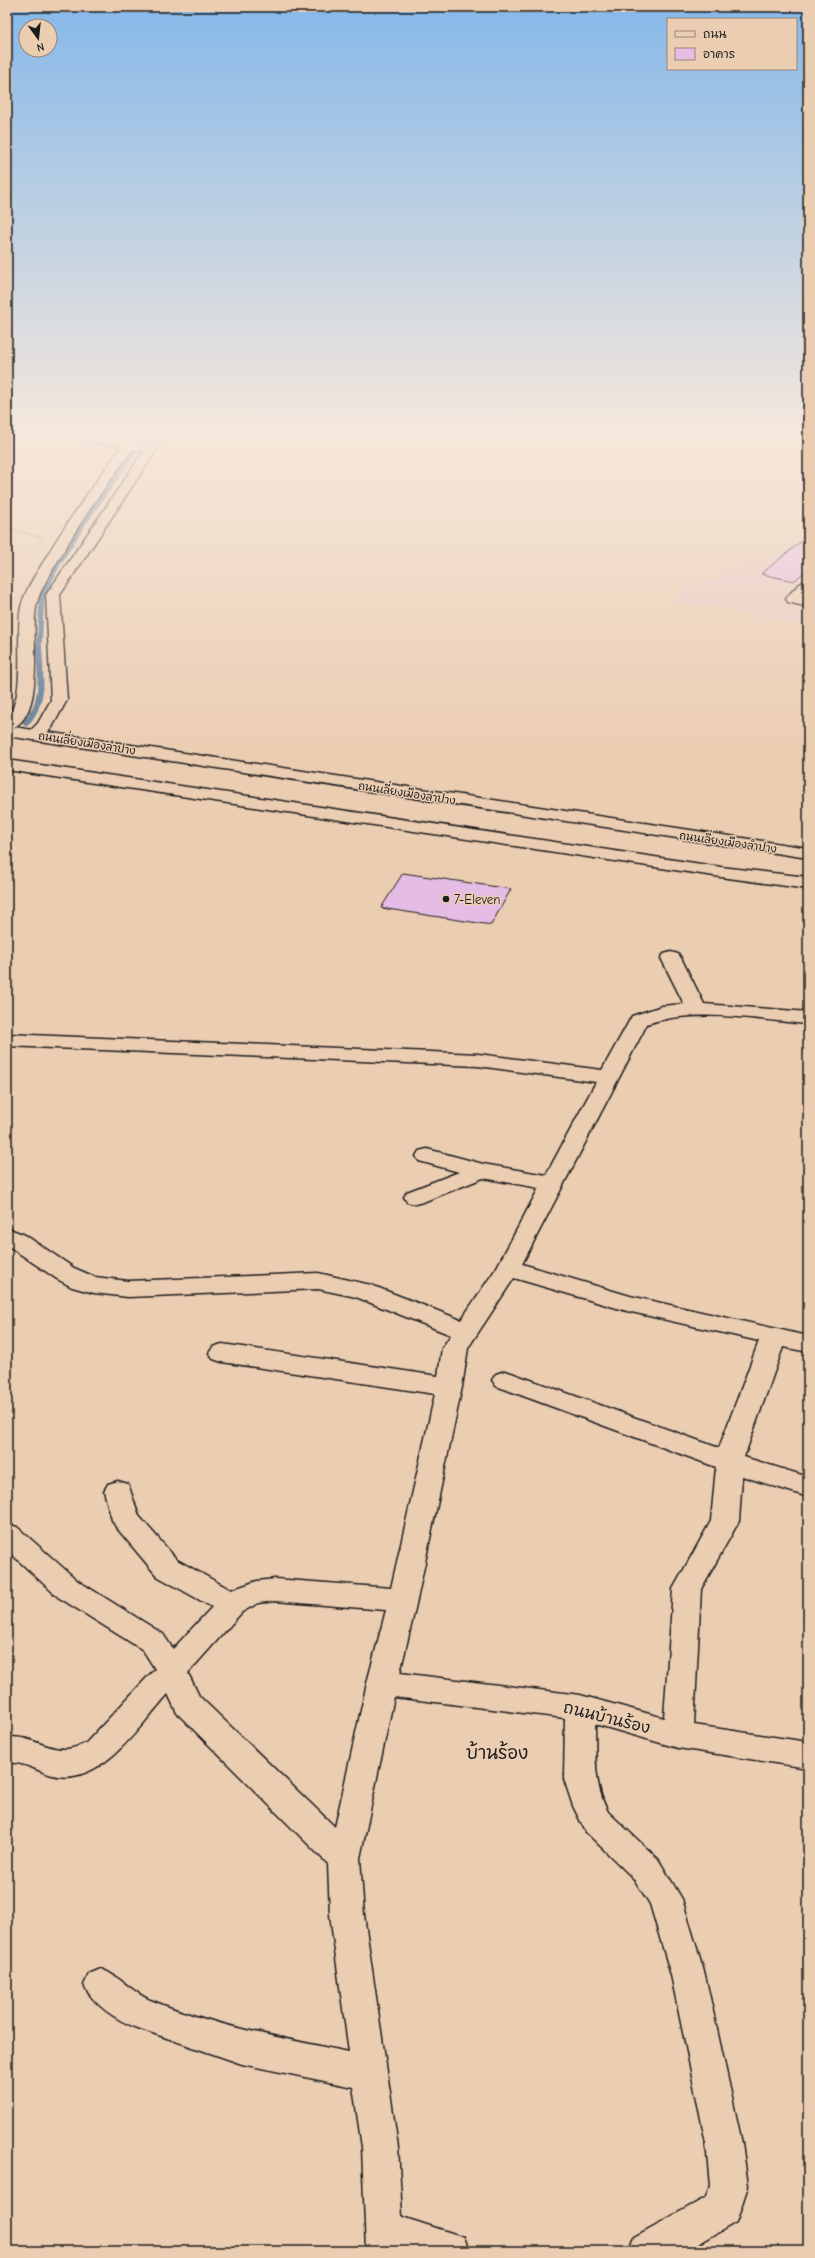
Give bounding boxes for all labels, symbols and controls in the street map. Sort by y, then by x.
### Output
north arrow [18,18,58,58]
legend [667,18,797,70]
text: ถนน [703,27,727,41]
text: N [35,40,46,54]
text: อาคาร [703,47,735,61]
street label: ถนนเลี่ยงเมืองลำปาง [37,724,137,758]
street label: ถนนเลี่ยงเมืองลำปาง [357,774,457,808]
street label: ถนนเลี่ยงเมืองลำปาง [678,824,778,856]
place label: 7-Eleven [454,892,500,907]
marker: 7-Eleven [441,894,451,904]
street label: ถนนบ้านร้อง [562,1697,652,1737]
district label: บ้านร้อง [466,1741,528,1764]

